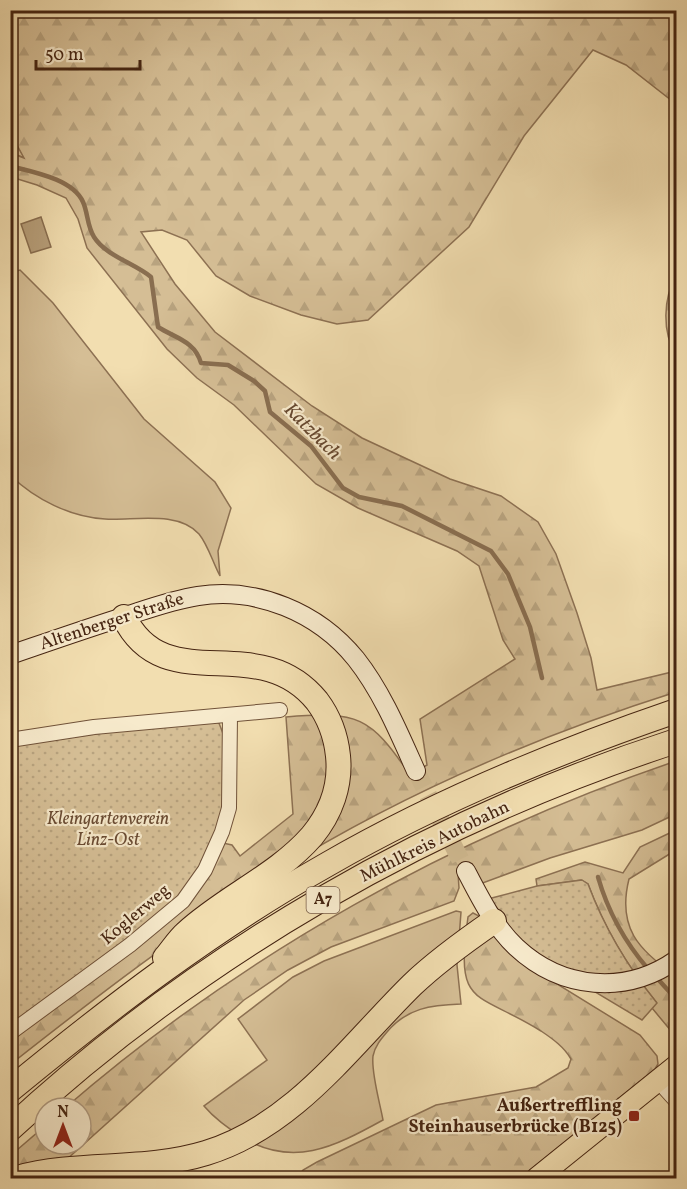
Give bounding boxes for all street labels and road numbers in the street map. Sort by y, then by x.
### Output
street label: Altenberger Straße [37,587,187,657]
street label: Mühlkreis Autobahn [356,795,514,889]
street label: Koglerweg [96,879,176,951]
road number: A7 [306,887,340,913]

